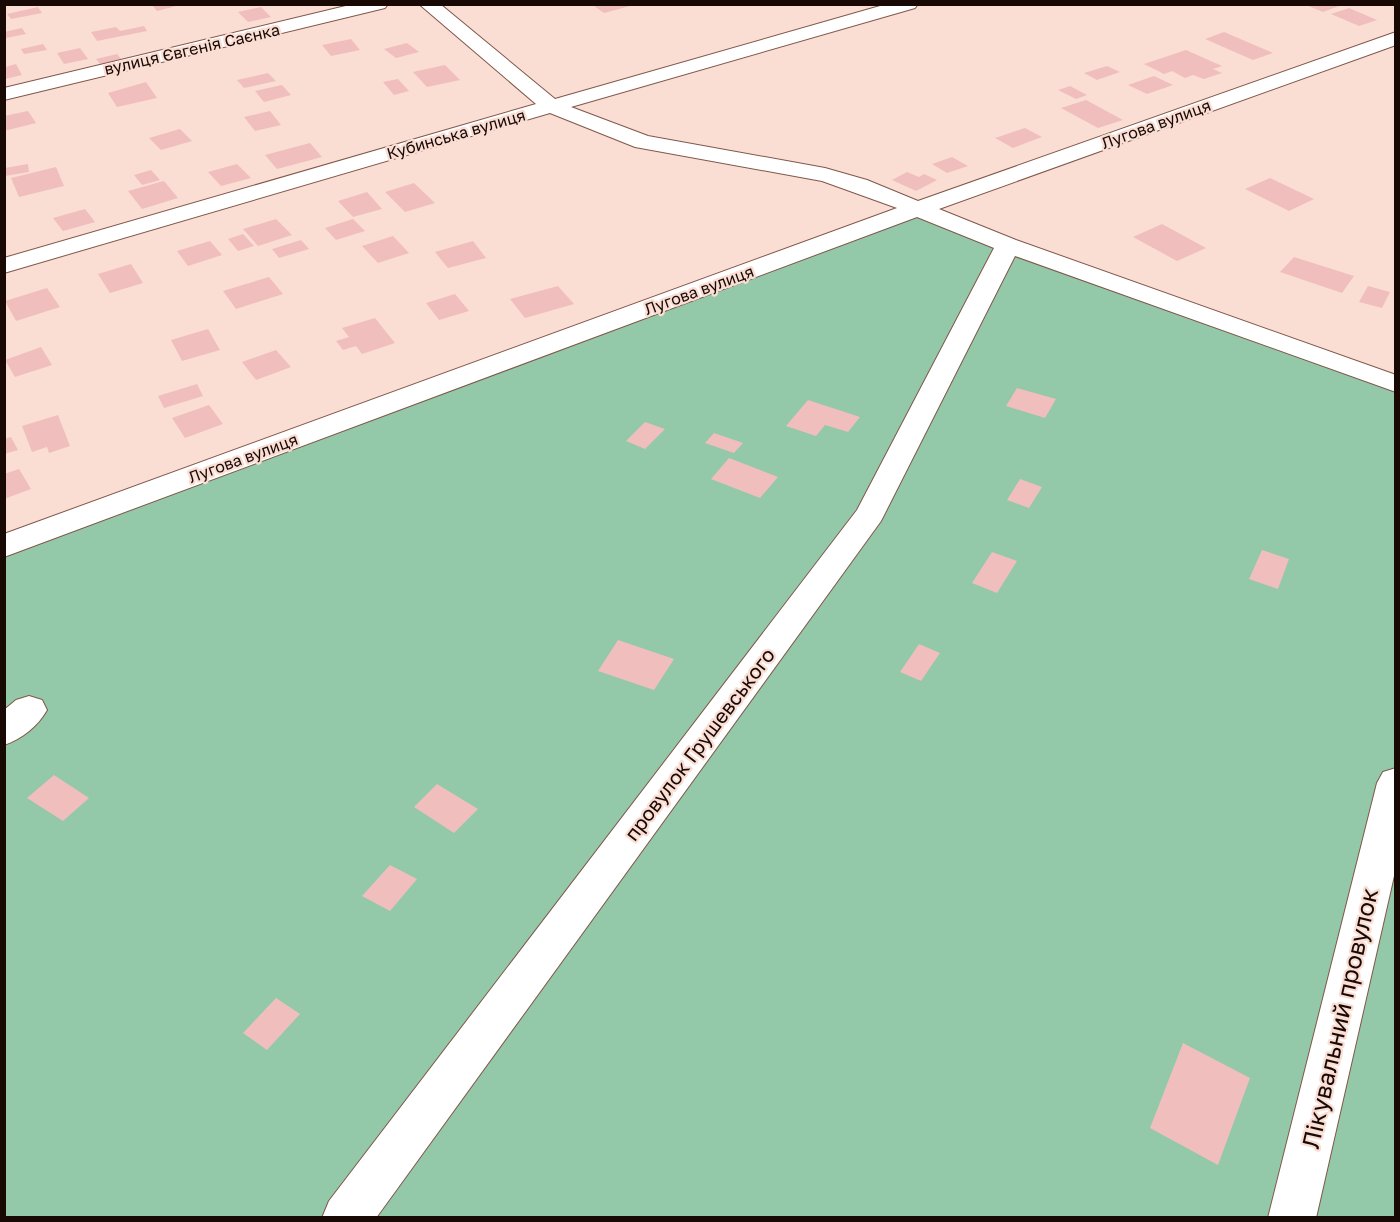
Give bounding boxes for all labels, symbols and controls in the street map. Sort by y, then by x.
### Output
street label: вулиця Євгенія Саєнка [102,19,282,79]
street label: Лугова вулиця [1099,95,1213,153]
street label: Кубинська вулиця [384,105,528,163]
street label: Лугова вулиця [642,261,756,319]
street label: Лугова вулиця [186,429,300,487]
street label: провулок Грушевського [619,643,779,845]
street label: Лікувальний провулок [1295,885,1383,1151]

